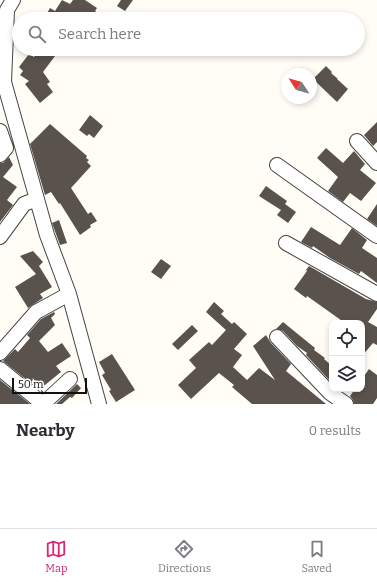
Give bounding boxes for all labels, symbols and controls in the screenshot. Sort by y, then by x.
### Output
search box [12,12,365,56]
icon: search [26,23,48,45]
text: Search here [58,25,141,43]
north arrow [281,68,317,104]
map controls [329,320,365,392]
button: locate [329,320,365,356]
button: layers [329,356,365,392]
scale bar [12,376,87,395]
text: 50 m [18,378,44,391]
text: Nearby [16,420,75,441]
text: 0 results [309,423,361,438]
tab: Map [45,538,67,575]
tab: Directions [158,538,211,575]
tab: Saved [301,538,332,575]

